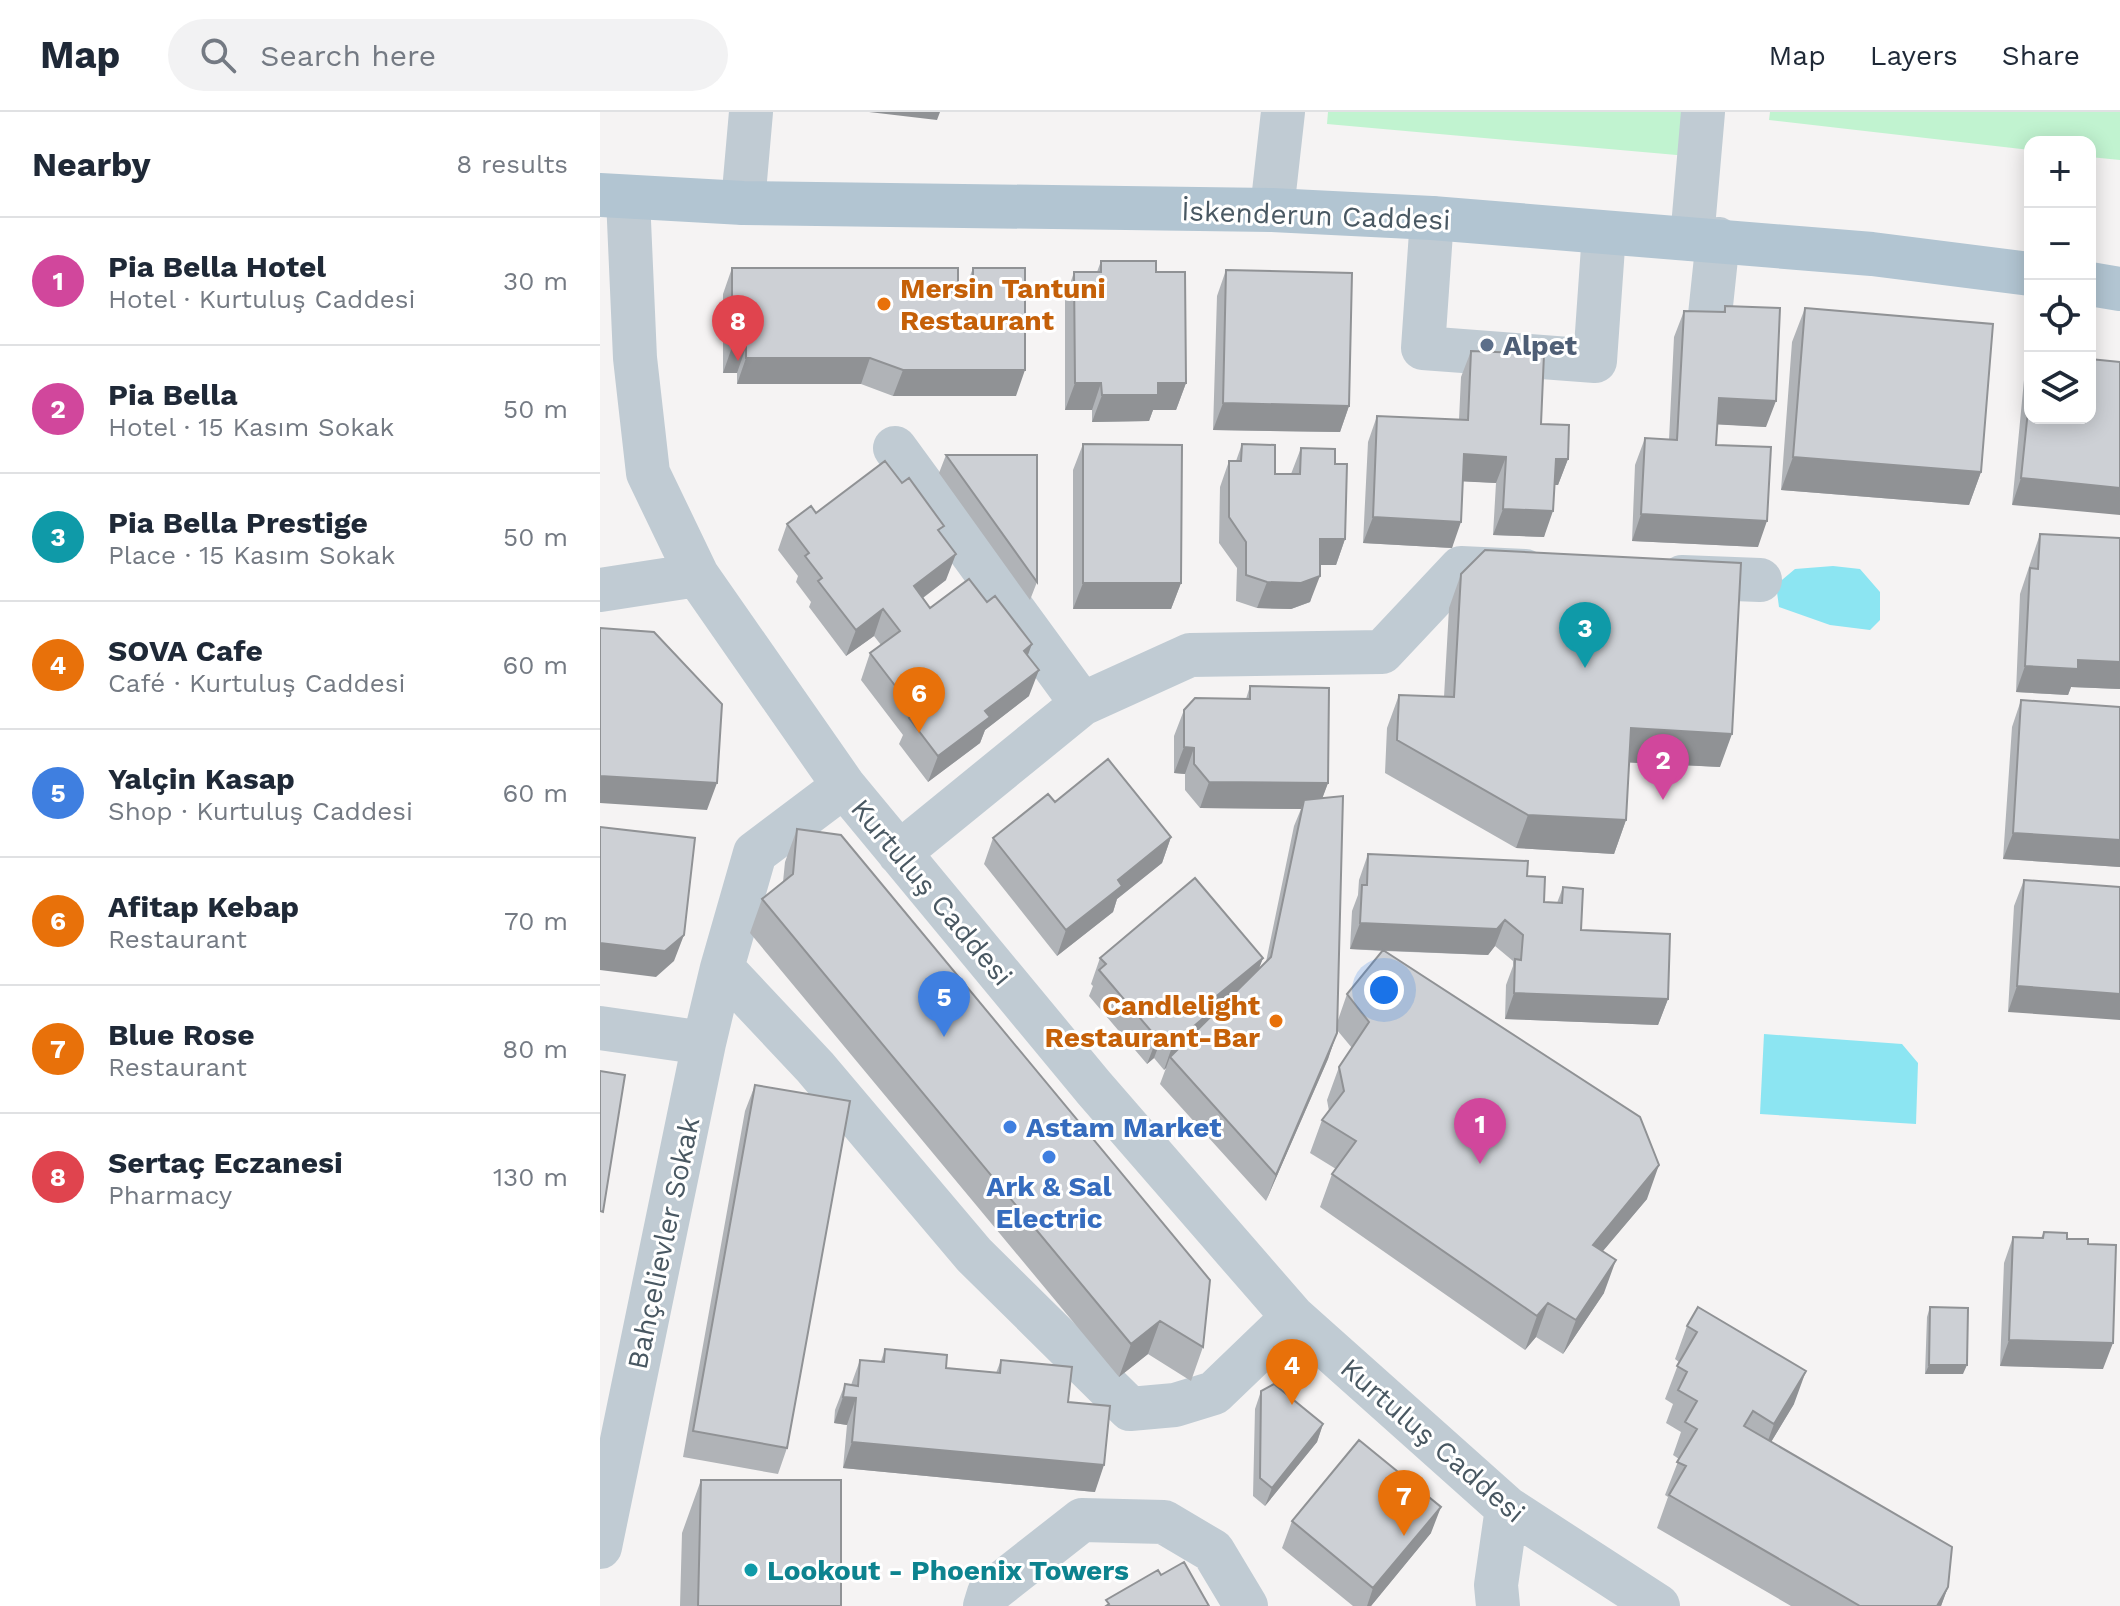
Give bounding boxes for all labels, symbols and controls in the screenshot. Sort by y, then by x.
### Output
search box [168,19,728,91]
text: Map [40,33,120,77]
icon: search [196,33,240,77]
text: Search here [260,38,436,73]
text: Map [1769,39,1826,72]
text: Layers [1870,39,1958,72]
text: Share [2002,39,2080,72]
map controls [2024,136,2096,424]
button: + [2024,136,2096,208]
text: Nearby [32,144,151,184]
text: 8 results [456,149,568,179]
street label: İskenderun Caddesi [1181,194,1451,237]
button: − [2024,208,2096,280]
text: Pia Bella Hotel [108,249,326,284]
text: 1 [52,266,64,296]
text: 30 m [503,266,568,296]
place label: Mersin Tantuni Restaurant [900,272,1106,337]
button: locate [2024,280,2096,352]
text: Hotel · Kurtuluş Caddesi [108,284,415,314]
pin: 8 [712,295,764,361]
marker: Mersin Tantuni Restaurant [875,295,893,313]
place label: Alpet [1503,329,1577,362]
marker: Alpet [1478,336,1496,354]
button: layers [2024,352,2096,424]
text: Pia Bella [108,377,238,412]
text: 2 [50,394,66,424]
text: 50 m [503,394,568,424]
text: Hotel · 15 Kasım Sokak [108,412,394,442]
text: Pia Bella Prestige [108,505,368,540]
text: 3 [50,522,66,552]
text: 50 m [503,522,568,552]
text: Place · 15 Kasım Sokak [108,540,395,570]
pin: 3 [1559,602,1611,668]
text: SOVA Cafe [108,633,263,668]
text: 4 [50,650,66,680]
text: 60 m [502,650,568,680]
pin: 6 [893,667,945,733]
text: Café · Kurtuluş Caddesi [108,668,405,698]
pin: 2 [1637,734,1689,800]
text: Yalçin Kasap [108,761,295,796]
text: 5 [50,778,66,808]
text: 60 m [502,778,568,808]
street label: Kurtuluş Caddesi [844,792,1019,992]
text: Shop · Kurtuluş Caddesi [108,796,413,826]
text: Afitap Kebap [108,889,299,924]
text: 6 [50,906,66,936]
text: 70 m [504,906,568,936]
text: Restaurant [108,924,247,954]
your location [1364,970,1404,1010]
pin: 5 [918,971,970,1037]
place label: Candlelight Restaurant-Bar [1045,989,1260,1054]
marker: Candlelight Restaurant-Bar [1267,1012,1285,1030]
text: Blue Rose [108,1017,255,1052]
text: 7 [50,1034,66,1064]
text: 80 m [502,1034,568,1064]
text: Restaurant [108,1052,247,1082]
pin: 1 [1454,1098,1506,1164]
place label: Astam Market [1026,1111,1221,1144]
street label: Bahçelievler Sokak [621,1114,706,1372]
marker: Astam Market [1001,1118,1019,1136]
text: Sertaç Eczanesi [108,1145,343,1180]
marker: Ark & Sal Electric [1040,1148,1058,1166]
text: 8 [50,1162,66,1192]
text: 130 m [493,1162,568,1192]
place label: Ark & Sal Electric [986,1170,1113,1235]
text: Pharmacy [108,1180,232,1210]
pin: 4 [1266,1339,1318,1405]
street label: Kurtuluş Caddesi [1334,1351,1532,1529]
pin: 7 [1378,1470,1430,1536]
place label: Lookout - Phoenix Towers [767,1554,1129,1587]
marker: Lookout - Phoenix Towers [742,1561,760,1579]

